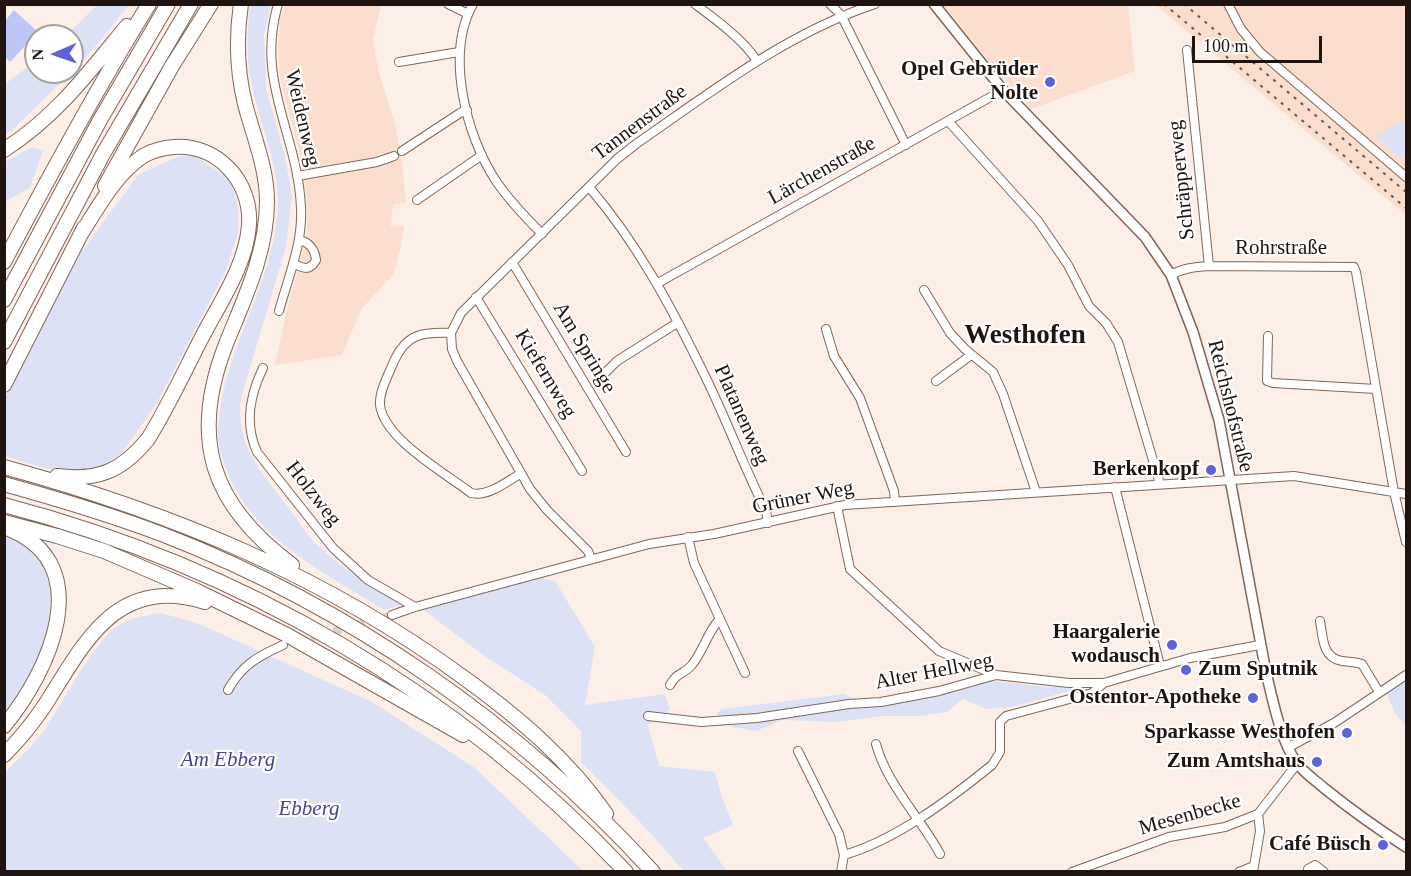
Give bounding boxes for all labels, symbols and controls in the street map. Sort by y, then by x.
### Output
north arrow [24,24,84,84]
scale bar [1195,24,1326,62]
text: 100 m [1203,36,1249,56]
text: N [29,49,46,61]
place label: Opel Gebrüder Nolte [901,57,1038,107]
street label: Weidenweg [279,67,325,169]
marker: Opel Gebrüder Nolte [1043,75,1057,89]
street label: Tannenstraße [588,79,692,167]
street label: Schräpperweg [1163,119,1201,241]
street label: Lärchenstraße [764,131,880,211]
street label: Rohrstraße [1235,235,1327,261]
street label: Am Springe [547,298,621,398]
district label: Westhofen [964,320,1086,352]
street label: Kiefernweg [509,325,581,423]
street label: Reichshofstraße [1201,337,1259,475]
street label: Platanenweg [708,361,774,469]
street label: Holzweg [280,456,346,532]
place label: Berkenkopf [1093,457,1199,483]
marker: Berkenkopf [1204,463,1218,477]
street label: Grüner Weg [750,476,856,520]
place label: Haargalerie wodausch [1053,620,1160,670]
marker: Haargalerie wodausch [1165,638,1179,652]
street label: Alter Hellweg [873,648,995,696]
place label: Zum Sputnik [1198,657,1318,683]
marker: Zum Sputnik [1179,663,1193,677]
place label: Ostentor-Apotheke [1069,685,1241,711]
marker: Ostentor-Apotheke [1246,691,1260,705]
place label: Sparkasse Westhofen [1144,720,1335,746]
marker: Sparkasse Westhofen [1340,726,1354,740]
park label: Am Ebberg [181,747,275,773]
place label: Zum Amtshaus [1167,749,1305,775]
marker: Zum Amtshaus [1310,755,1324,769]
street label: Mesenbecke [1136,788,1244,842]
park label: Ebberg [278,796,340,822]
place label: Café Büsch [1269,832,1371,858]
marker: Café Büsch [1376,838,1390,852]

